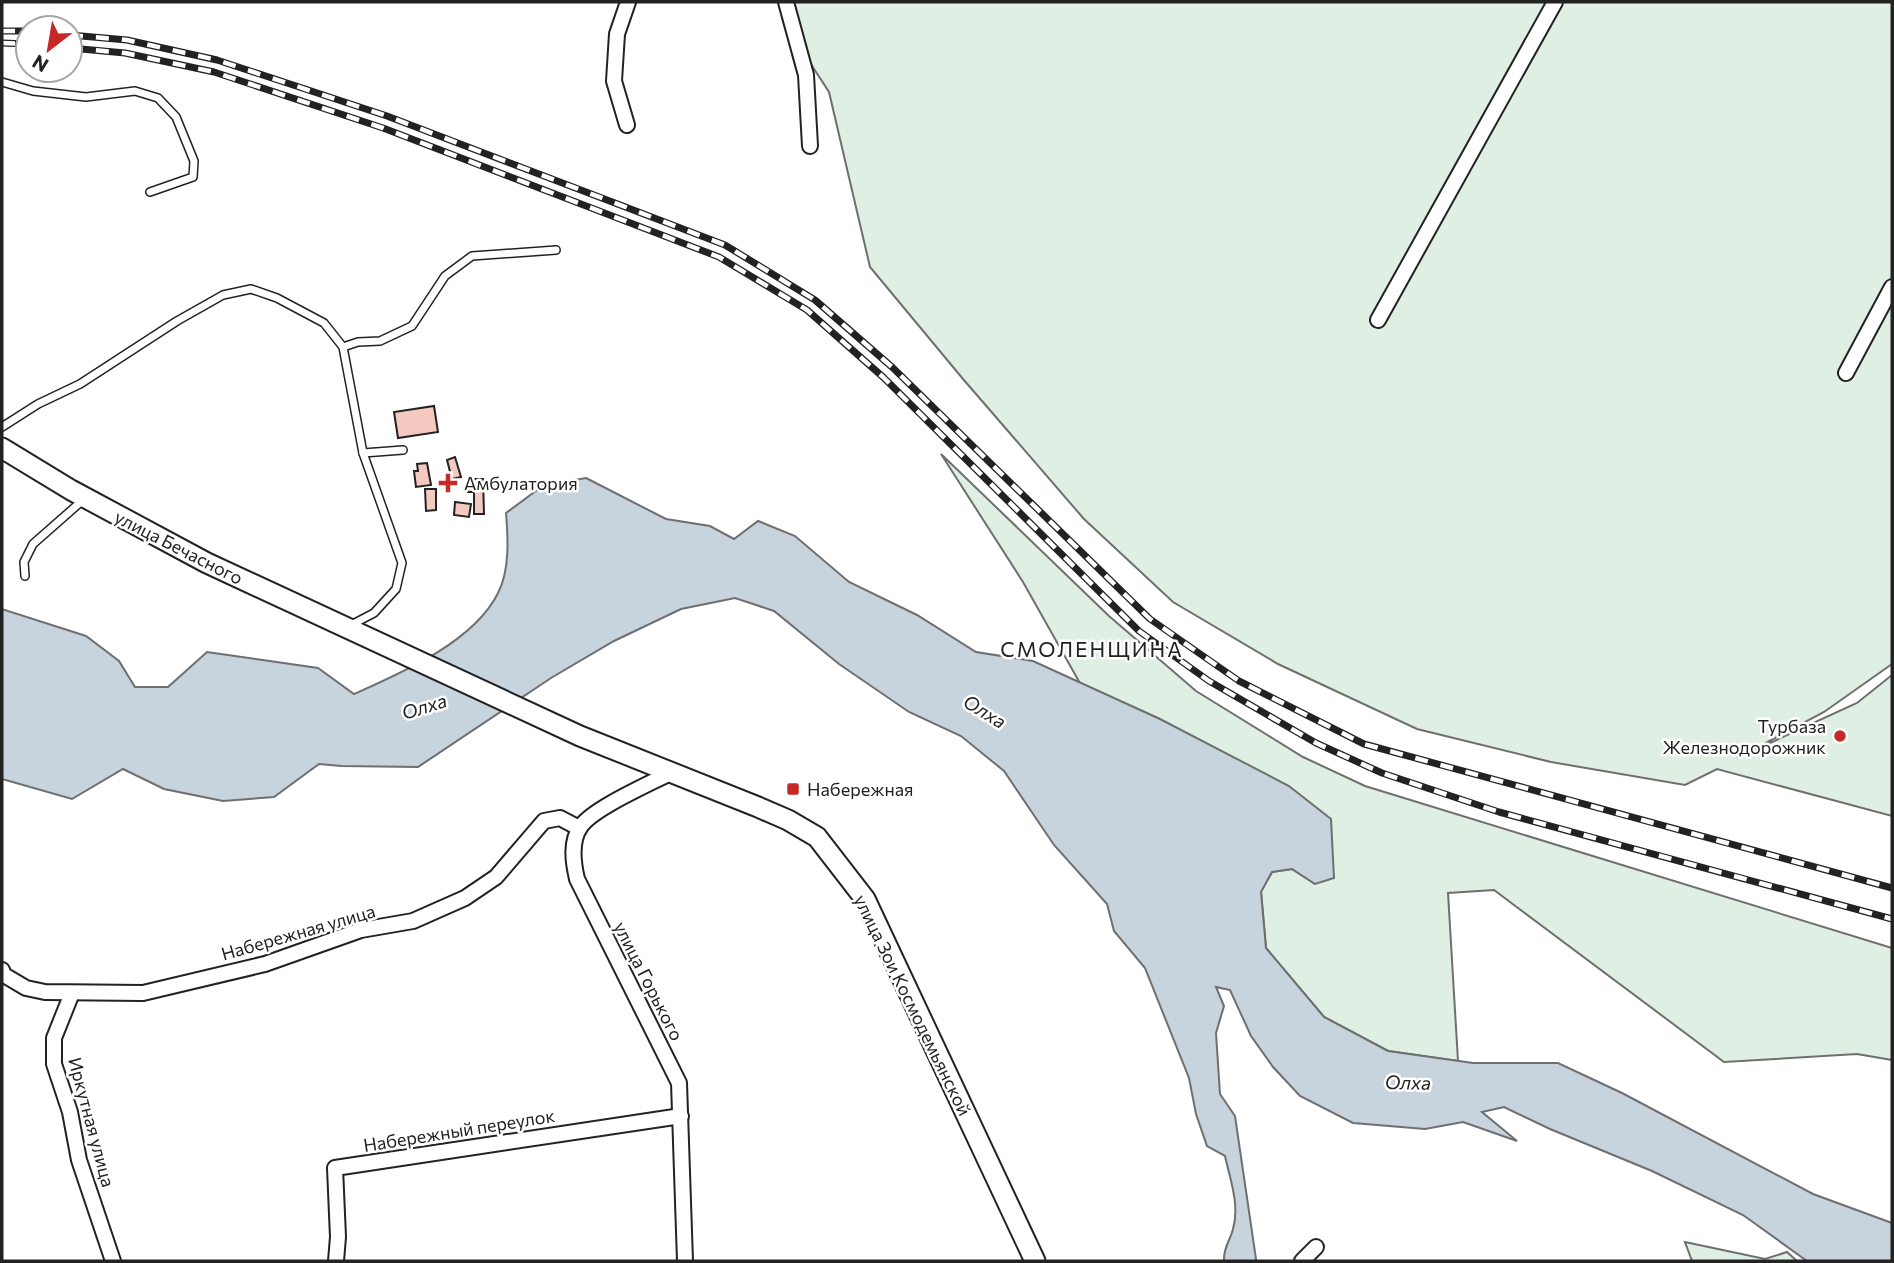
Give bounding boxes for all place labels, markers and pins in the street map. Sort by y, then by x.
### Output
place label: Амбулатория [464,472,578,494]
marker: Амбулатория [438,473,458,493]
place label: Турбаза Железнодорожник [1662,715,1826,758]
marker: Турбаза Железнодорожник [1832,728,1848,744]
place label: Набережная [807,778,914,800]
marker: Набережная [785,781,801,797]

